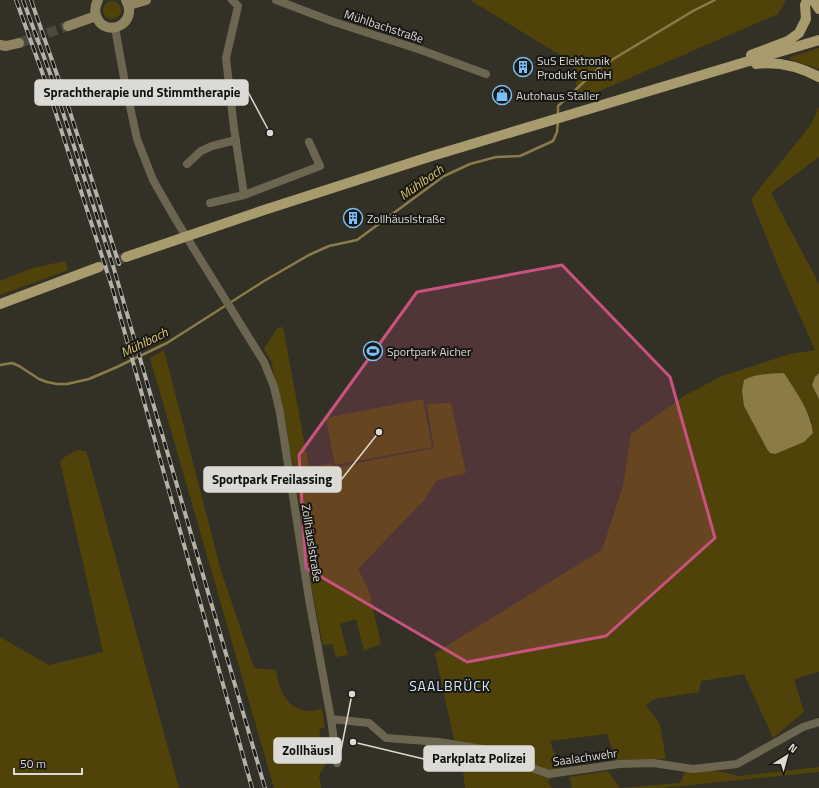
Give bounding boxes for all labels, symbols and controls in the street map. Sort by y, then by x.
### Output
street label: Mühlbachstraße [342,4,426,48]
place label: SuS Elektronik Produkt GmbH [537,51,612,84]
building icon: SuS Elektronik Produkt GmbH [512,56,534,78]
callout: Sprachtherapie und Stimmtherapie [35,80,248,105]
text: Sprachtherapie und Stimmtherapie [44,82,241,102]
shop icon: Autohaus Staller [491,84,513,106]
place label: Autohaus Staller [516,86,600,105]
water label: Mühlbach [395,159,448,205]
building icon: Zollhäuslstraße [342,207,364,229]
place label: Zollhäuslstraße [367,209,445,228]
water label: Mühlbach [117,322,172,362]
sports icon: Sportpark Aicher [362,340,384,362]
place label: Sportpark Aicher [387,342,471,361]
callout: Sportpark Freilassing [204,467,341,492]
text: Sportpark Freilassing [212,469,332,489]
street label: Zollhäuslstraße [296,503,328,583]
district label: SAALBRÜCK [409,675,491,696]
north arrow [767,736,807,776]
callout: Zollhäusl [274,738,341,763]
text: N [785,739,801,757]
text: Zollhäusl [282,740,334,760]
street label: Saalachwehr [552,743,618,771]
callout: Parkplatz Polizei [424,746,534,771]
text: Parkplatz Polizei [432,748,526,768]
scale bar [14,750,82,776]
text: 50 m [20,754,46,773]

